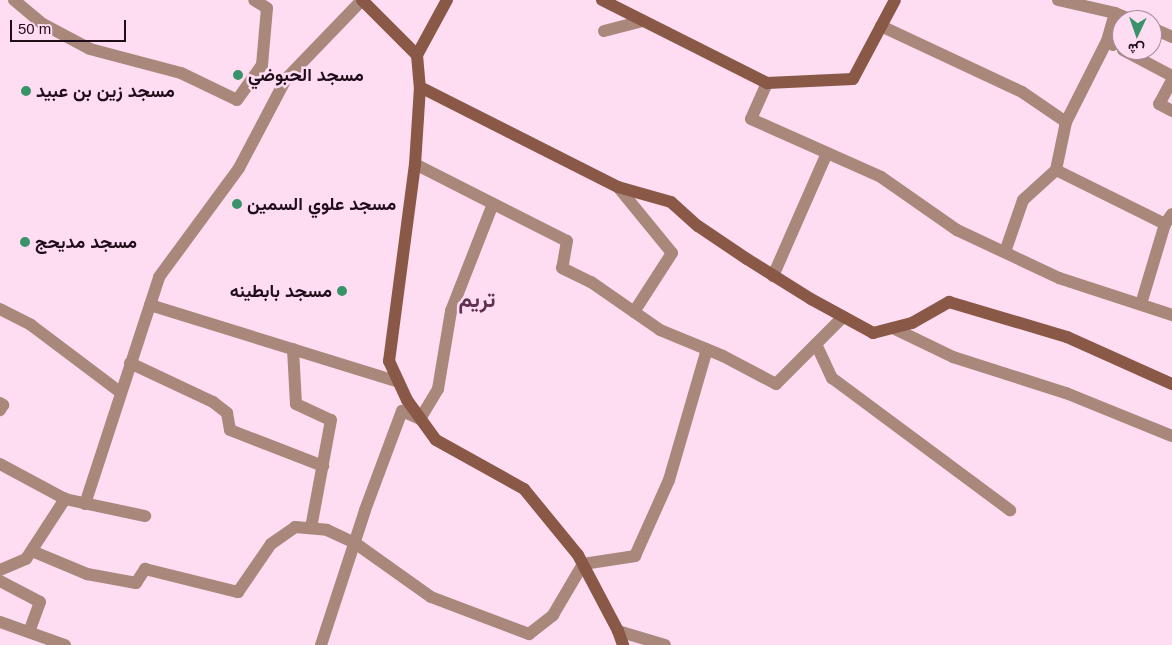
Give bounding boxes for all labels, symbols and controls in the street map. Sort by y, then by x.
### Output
scale bar [12,10,129,42]
north arrow [1112,10,1162,60]
text: 50 m [18,20,51,37]
text: ش [1127,41,1145,57]
place label: مسجد الحبوضي [248,64,364,86]
marker: مسجد الحبوضي [232,69,244,81]
place label: مسجد زين بن عبيد [36,80,175,102]
marker: مسجد زين بن عبيد [20,85,32,97]
place label: مسجد علوي السمين [247,193,396,215]
marker: مسجد علوي السمين [231,198,243,210]
place label: مسجد مديحج [35,231,137,253]
marker: مسجد مديحج [19,236,31,248]
place label: مسجد بابطينه [230,280,332,302]
marker: مسجد بابطينه [336,285,348,297]
district label: تريم [459,287,495,313]

